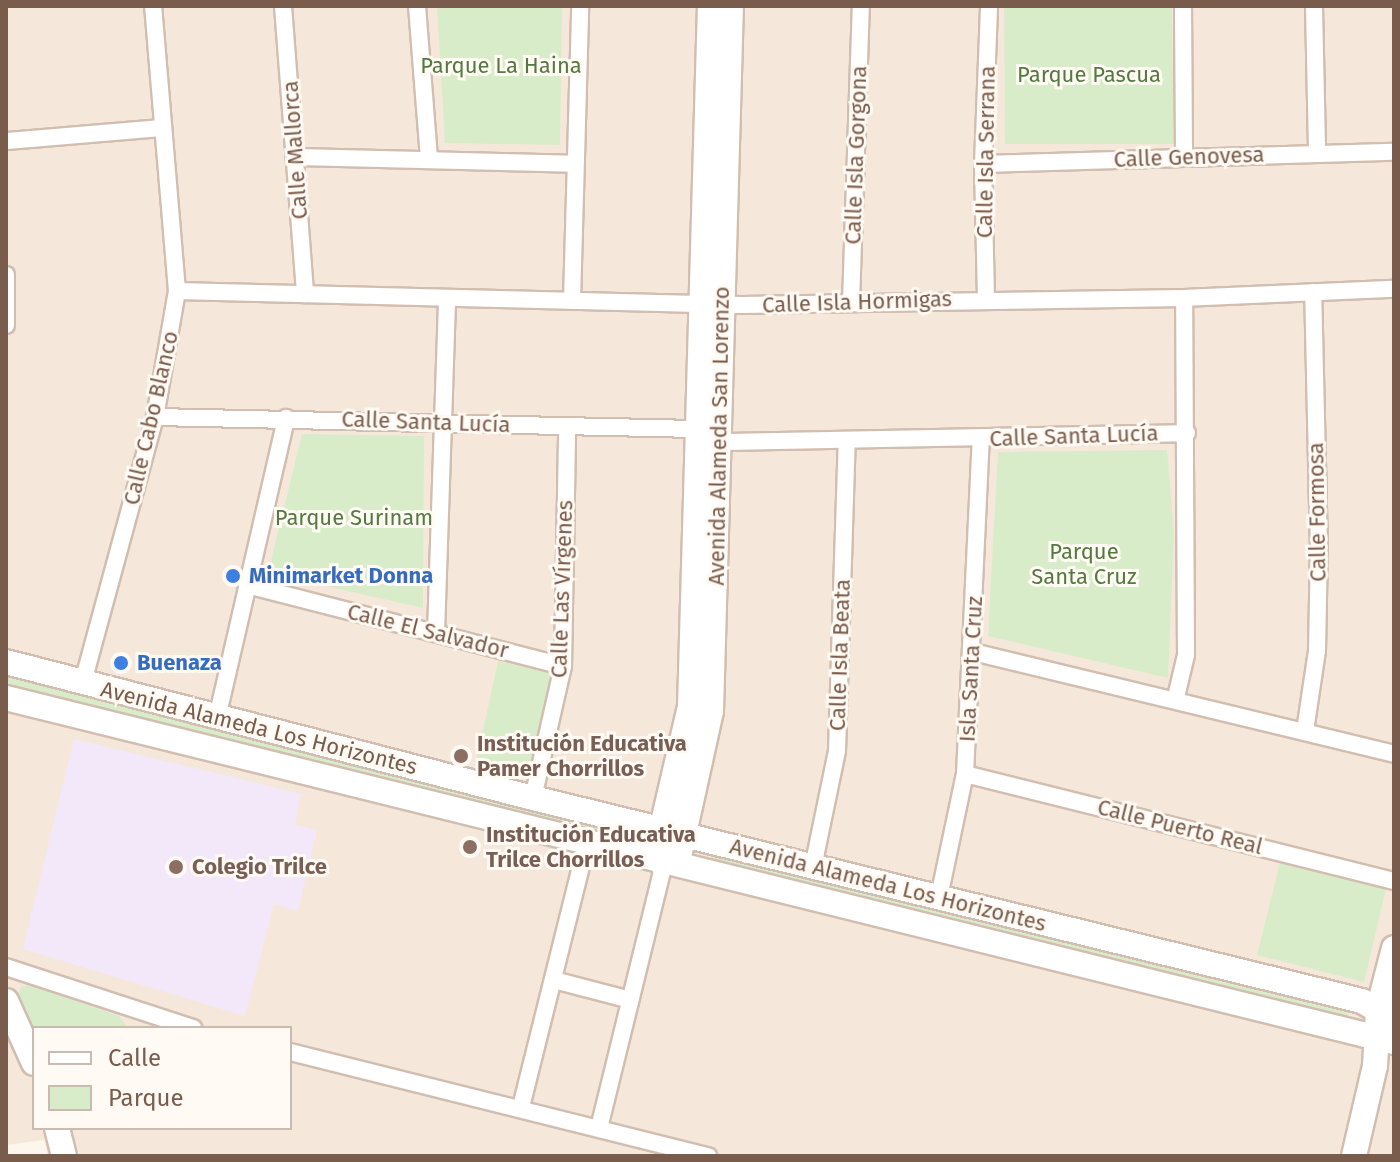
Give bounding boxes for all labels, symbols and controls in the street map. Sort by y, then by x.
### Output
park label: Parque La Haina [420,53,582,79]
park label: Parque Pascua [1017,62,1161,88]
street label: Calle Isla Gorgona [840,65,872,245]
street label: Calle Isla Serrana [971,66,1001,238]
street label: Calle Mallorca [277,80,313,220]
street label: Calle Genovesa [1113,141,1265,173]
street label: Calle Isla Hormigas [762,285,952,319]
street label: Avenida Alameda San Lorenzo [703,286,735,586]
street label: Calle Cabo Blanco [118,328,184,508]
street label: Calle Santa Lucía [341,406,511,438]
street label: Calle Santa Lucía [989,420,1159,452]
street label: Calle Formosa [1303,442,1331,582]
street label: Calle Las Vírgenes [546,500,578,678]
park label: Parque Surinam [275,505,433,531]
park label: Parque Santa Cruz [1031,538,1137,590]
place label: Minimarket Donna [249,563,433,589]
marker: Minimarket Donna [224,567,242,585]
street label: Calle Isla Beata [824,578,856,732]
street label: Isla Santa Cruz [954,595,988,743]
street label: Calle El Salvador [345,598,511,664]
place label: Buenaza [137,650,222,676]
marker: Buenaza [112,654,130,672]
street label: Avenida Alameda Los Horizontes [98,676,420,780]
place label: Institución Educativa Pamer Chorrillos [477,730,687,782]
marker: Institución Educativa Pamer Chorrillos [452,747,470,765]
street label: Calle Puerto Real [1095,794,1265,860]
place label: Institución Educativa Trilce Chorrillos [486,821,696,872]
street label: Avenida Alameda Los Horizontes [727,833,1049,937]
marker: Institución Educativa Trilce Chorrillos [461,838,479,856]
place label: Colegio Trilce [192,854,327,880]
marker: Colegio Trilce [167,858,185,876]
legend [32,1026,292,1130]
text: Calle [108,1044,161,1072]
text: Parque [108,1084,184,1112]

